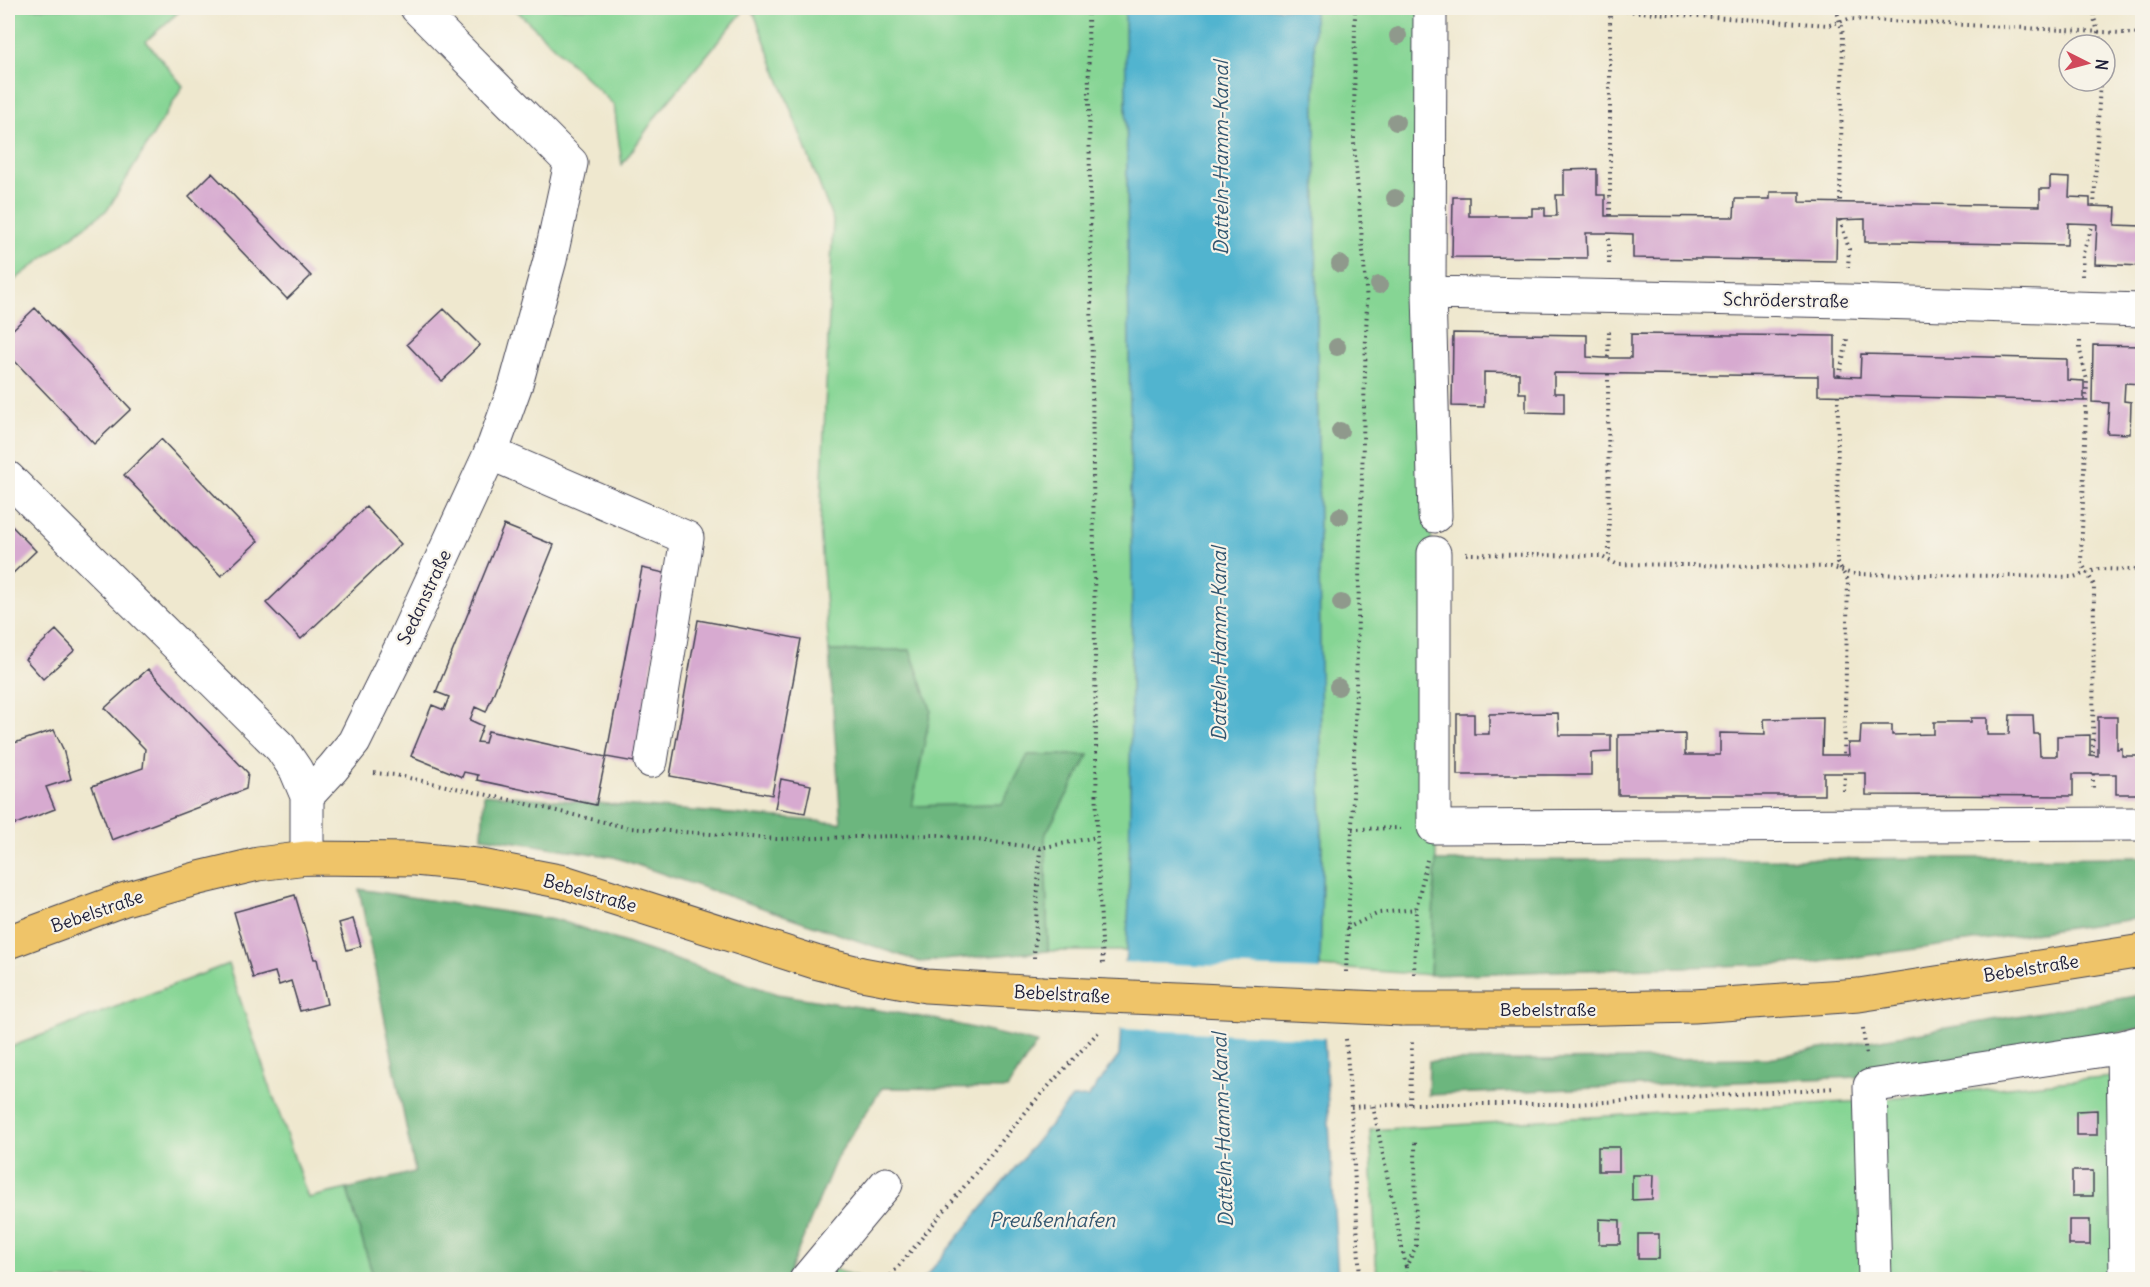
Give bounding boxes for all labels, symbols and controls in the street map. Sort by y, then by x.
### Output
north arrow [2057,33,2117,93]
water label: Datteln-Hamm-Kanal [1208,58,1233,255]
text: N [2091,58,2112,71]
street label: Schröderstraße [1723,287,1849,313]
water label: Datteln-Hamm-Kanal [1206,544,1231,741]
street label: Sedanstraße [392,546,456,648]
street label: Bebelstraße [541,869,639,917]
street label: Bebelstraße [48,884,146,938]
street label: Bebelstraße [1982,949,2080,987]
street label: Bebelstraße [1013,980,1111,1008]
street label: Bebelstraße [1500,998,1596,1021]
water label: Datteln-Hamm-Kanal [1206,1030,1238,1228]
water label: Preußenhafen [989,1207,1116,1232]

